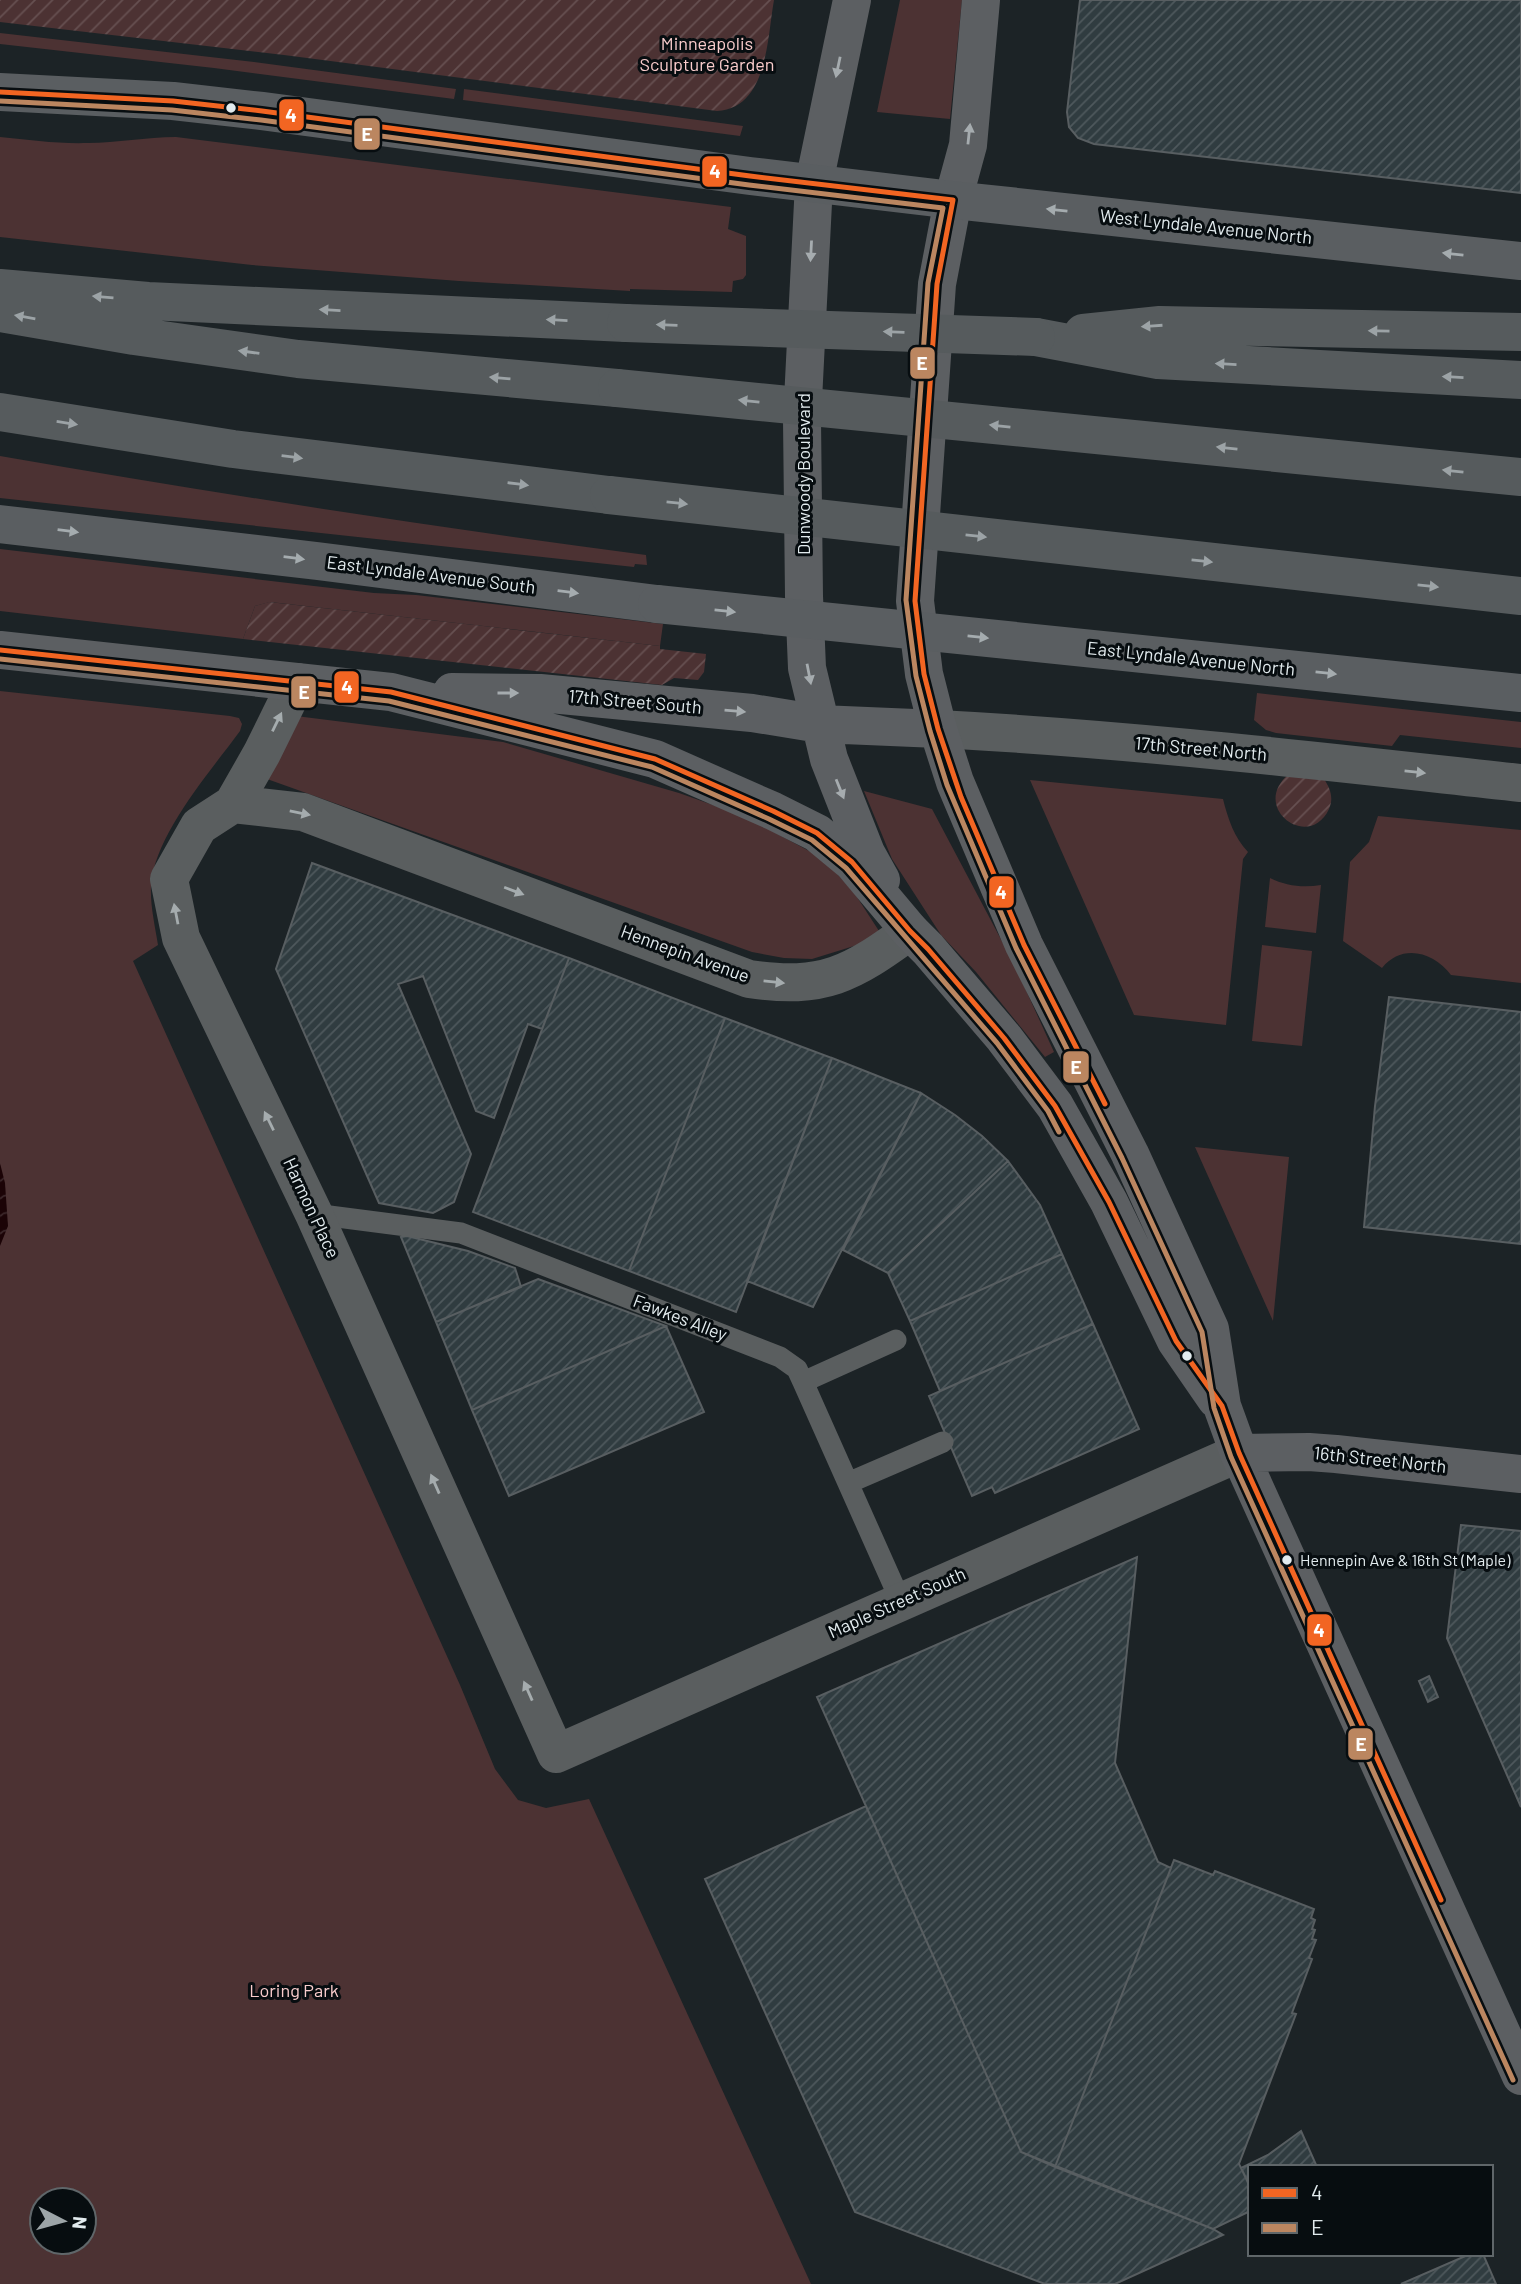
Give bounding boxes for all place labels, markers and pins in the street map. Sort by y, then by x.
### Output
unlabelled marker [224,101,238,115]
unlabelled marker [1180,1349,1194,1363]
place label: Hennepin Ave & 16th St (Maple) [1300,1550,1511,1569]
marker: Hennepin Ave & 16th St (Maple) [1280,1553,1294,1567]

